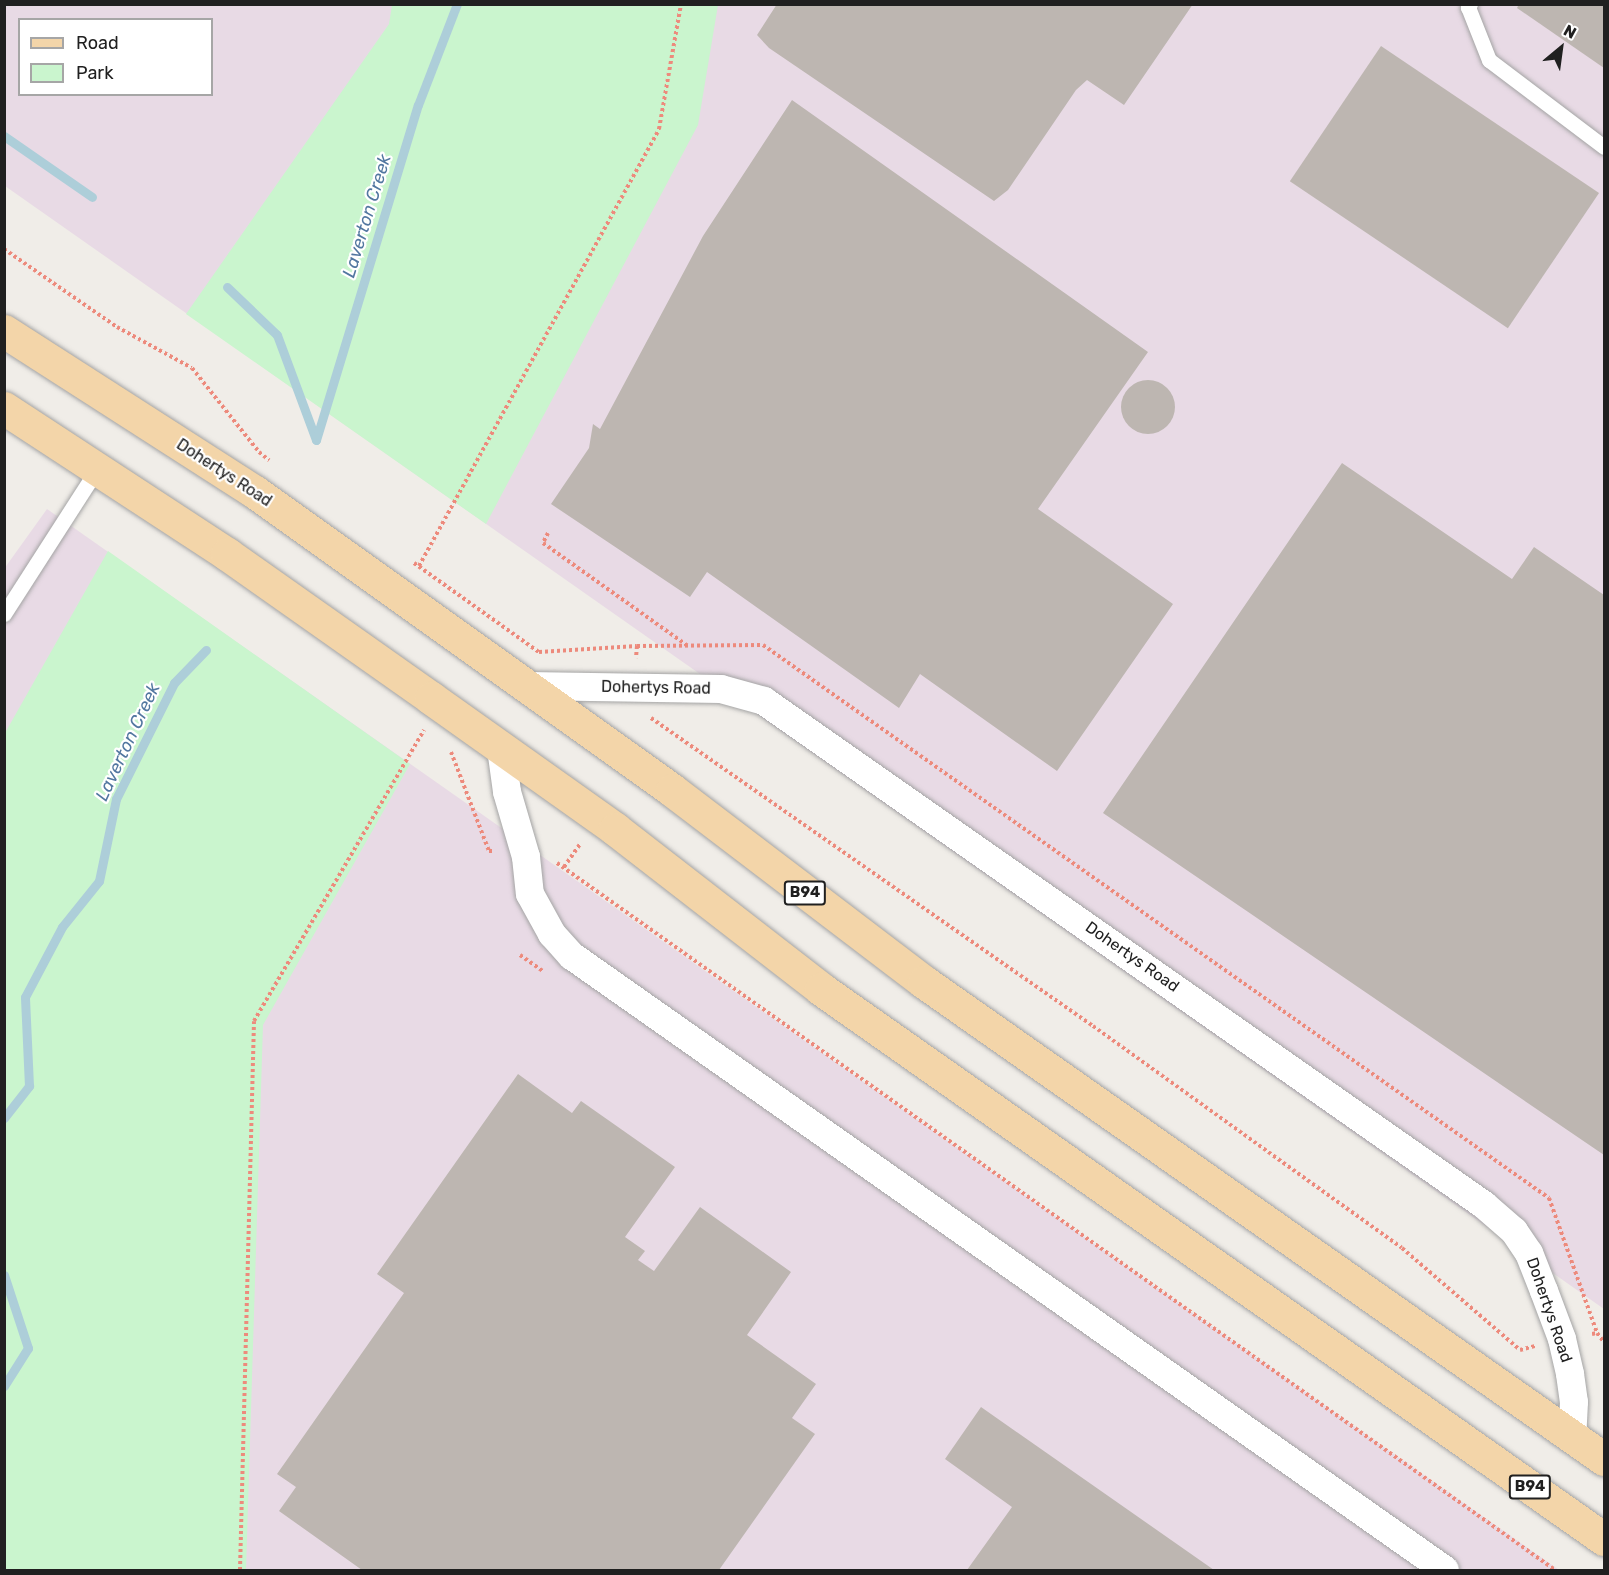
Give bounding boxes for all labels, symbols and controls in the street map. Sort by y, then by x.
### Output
legend [18,18,213,96]
north arrow [1531,18,1591,78]
text: N [1560,21,1580,43]
text: Road [76,32,119,54]
text: Park [76,62,113,84]
water label: Laverton Creek [338,152,396,280]
street label: Dohertys Road [173,435,275,511]
street label: Dohertys Road [601,677,711,699]
water label: Laverton Creek [91,680,165,804]
road number: B94 [782,881,828,905]
street label: Dohertys Road [1082,918,1182,996]
street label: Dohertys Road [1522,1255,1576,1365]
road number: B94 [1508,1475,1552,1499]

